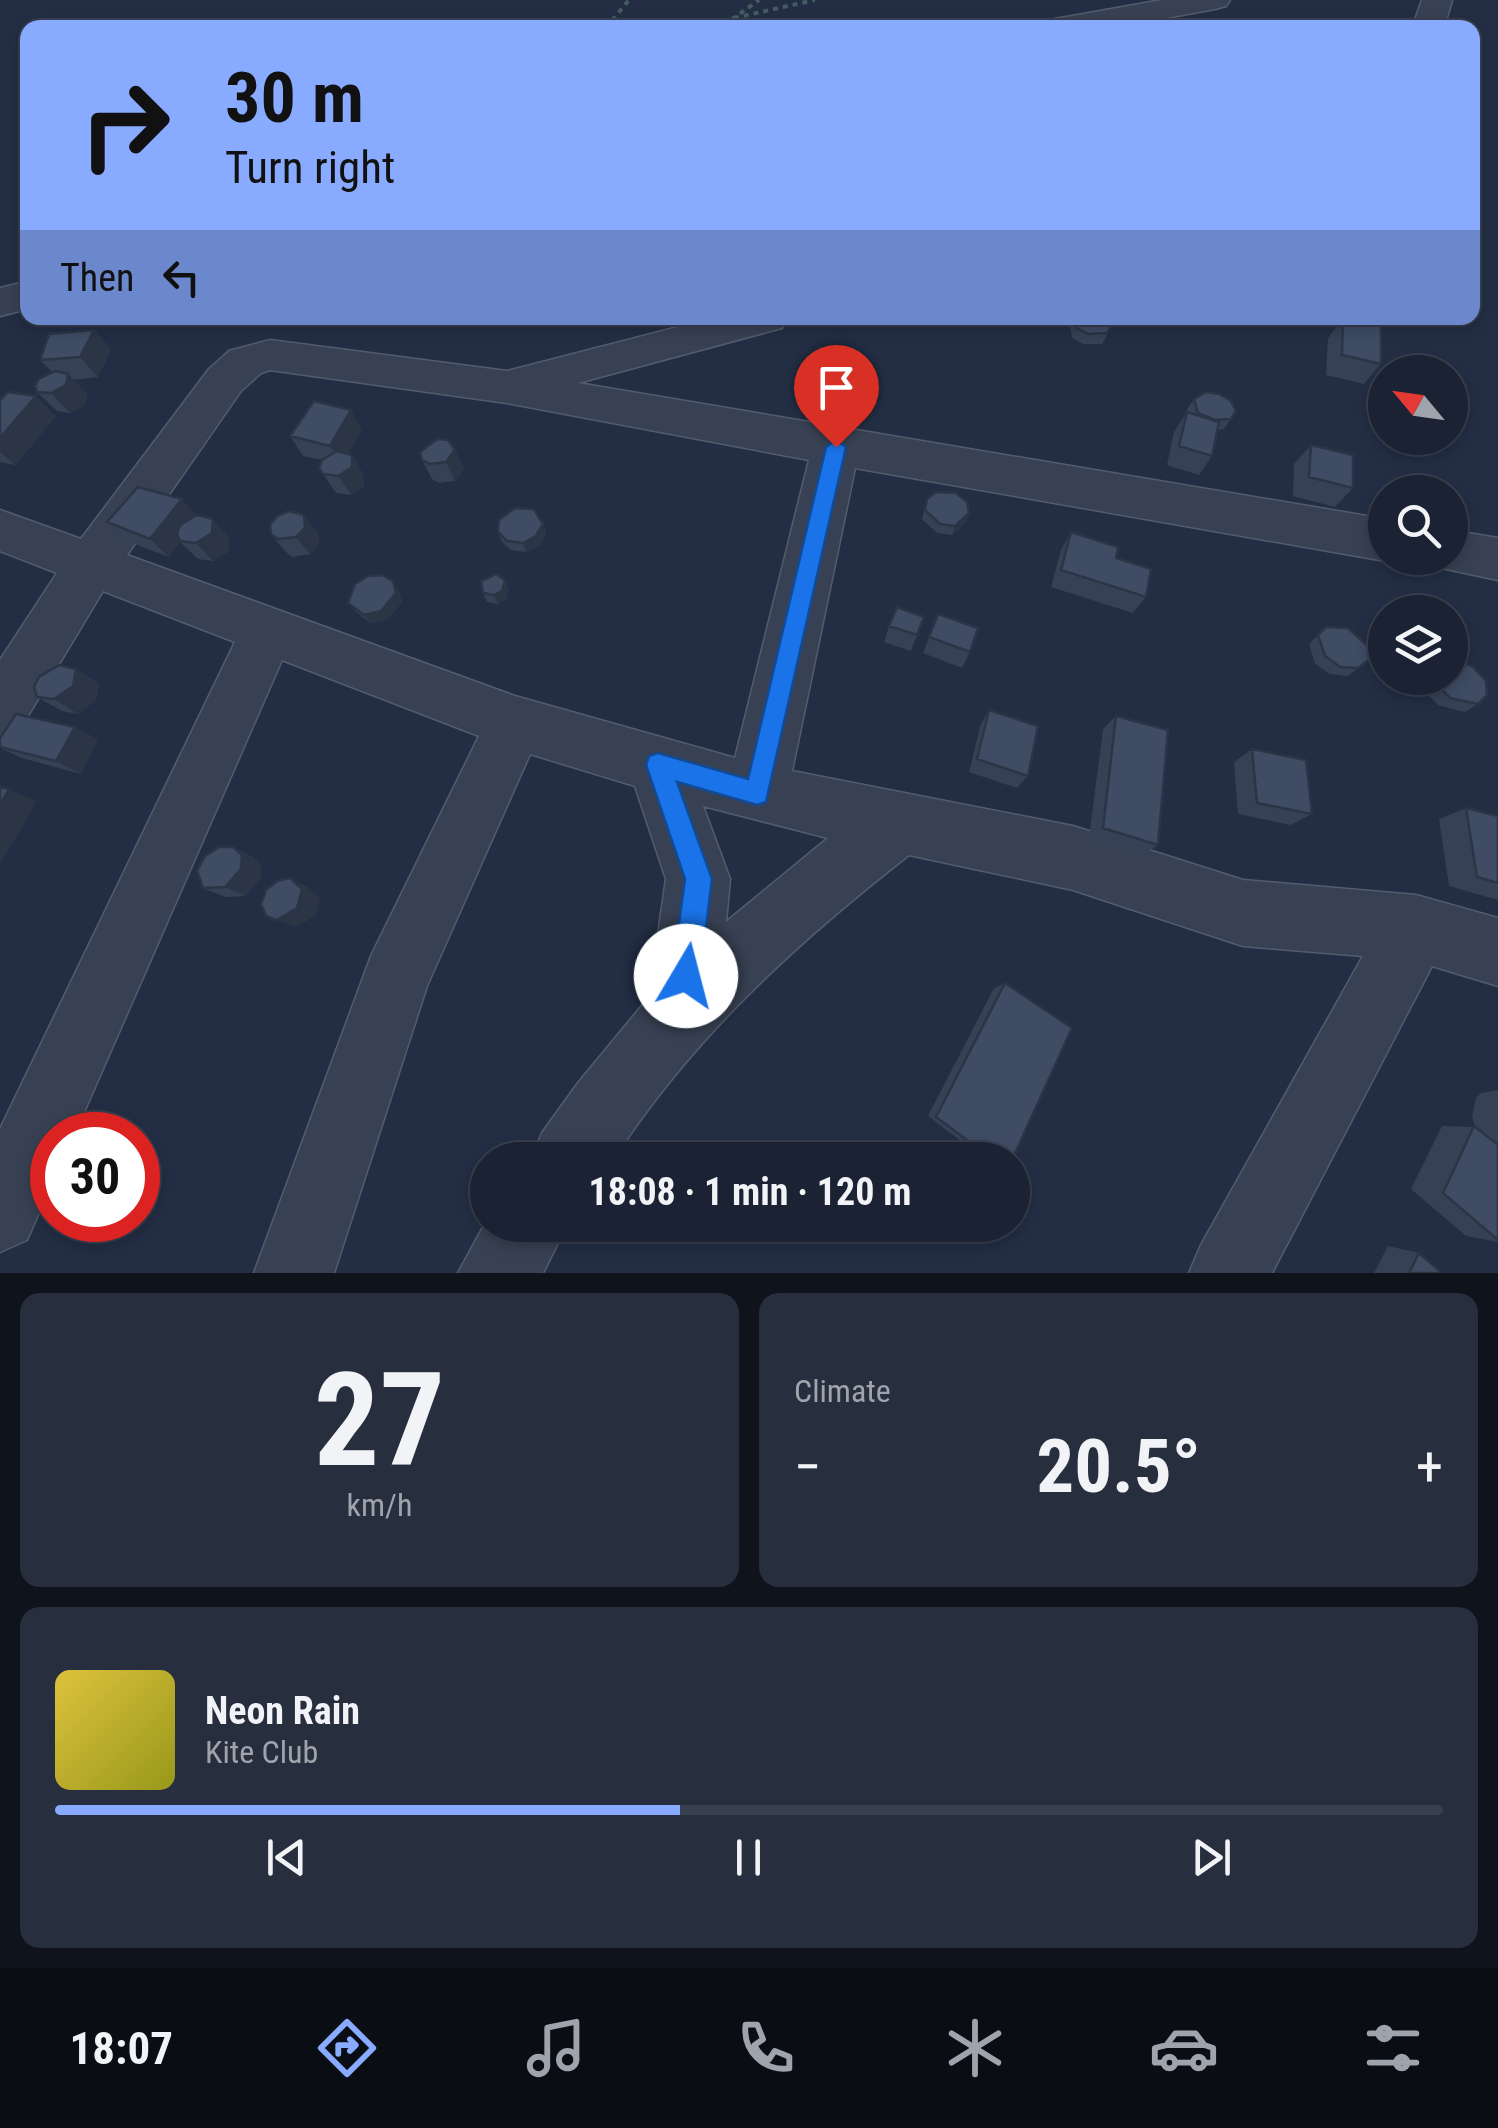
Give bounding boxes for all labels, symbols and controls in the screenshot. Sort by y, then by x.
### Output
text: 30 m [225,57,364,139]
icon: right [60,60,190,190]
text: Turn right [225,141,395,194]
icon: left [154,250,209,305]
text: Then [60,256,134,300]
pin [794,345,879,448]
north arrow [1368,355,1468,455]
map controls [1368,355,1468,695]
icon: arrive [809,360,864,415]
button: search [1368,475,1468,575]
button: layers [1368,595,1468,695]
position arrow [634,924,738,1028]
speed limit sign: 30 [30,1112,160,1242]
text: 18:08 · 1 min · 120 m [589,1170,911,1214]
text: 27 [314,1344,445,1497]
text: Climate [794,1372,891,1410]
text: 20.5° [1036,1422,1201,1510]
text: − [794,1435,822,1499]
text: + [1416,1435,1443,1499]
text: km/h [347,1486,412,1524]
text: Neon Rain [205,1689,360,1733]
text: Kite Club [205,1733,318,1771]
icon: previous [259,1830,314,1885]
icon: pause [721,1830,776,1885]
icon: next [1184,1830,1239,1885]
icon: directions [312,2013,382,2083]
icon: music [521,2013,591,2083]
icon: phone [731,2013,801,2083]
icon: climate [940,2013,1010,2083]
icon: car [1149,2013,1219,2083]
icon: filters [1358,2013,1428,2083]
text: 18:07 [70,2022,173,2075]

